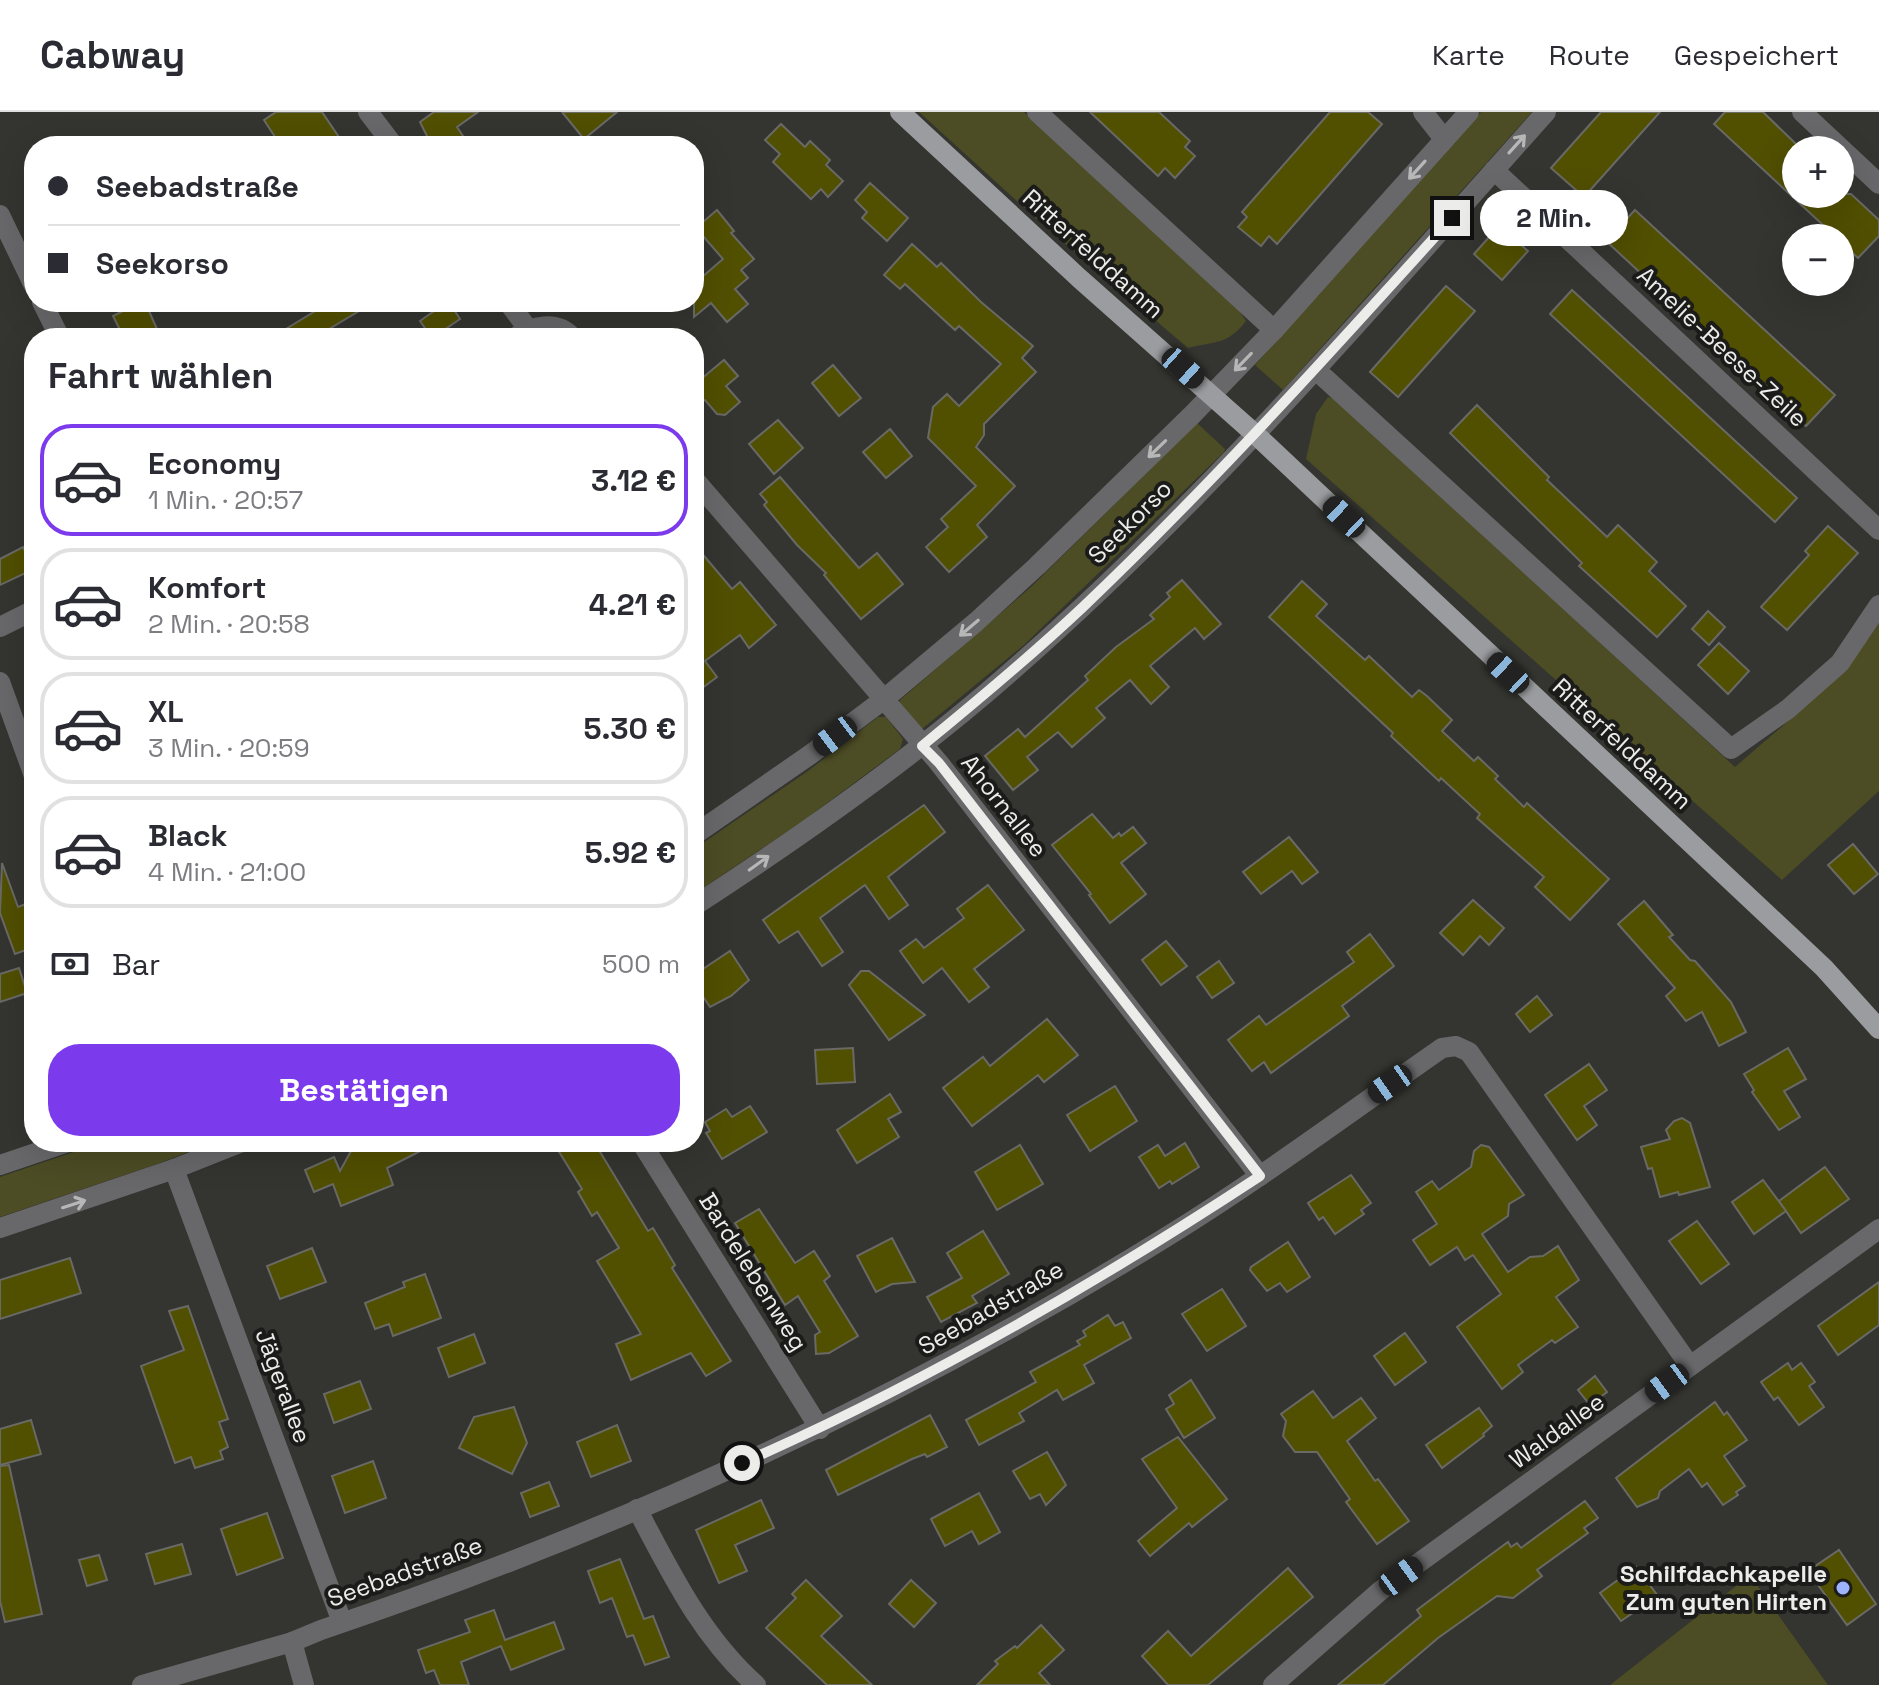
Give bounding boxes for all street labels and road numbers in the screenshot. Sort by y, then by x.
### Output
street label: Ritterfelddamm [1016,182,1170,325]
street label: Amelie-Beese-Zeile [1631,260,1814,434]
street label: Seekorso [1081,473,1178,570]
street label: Ritterfelddamm [1546,671,1698,816]
street label: Ahornallee [954,748,1054,863]
street label: Bardelebenweg [692,1187,815,1357]
street label: Seebadstraße [913,1253,1069,1362]
street label: Jägerallee [248,1324,318,1447]
street label: Waldallee [1503,1386,1610,1475]
street label: Seebadstraße [323,1529,487,1614]

